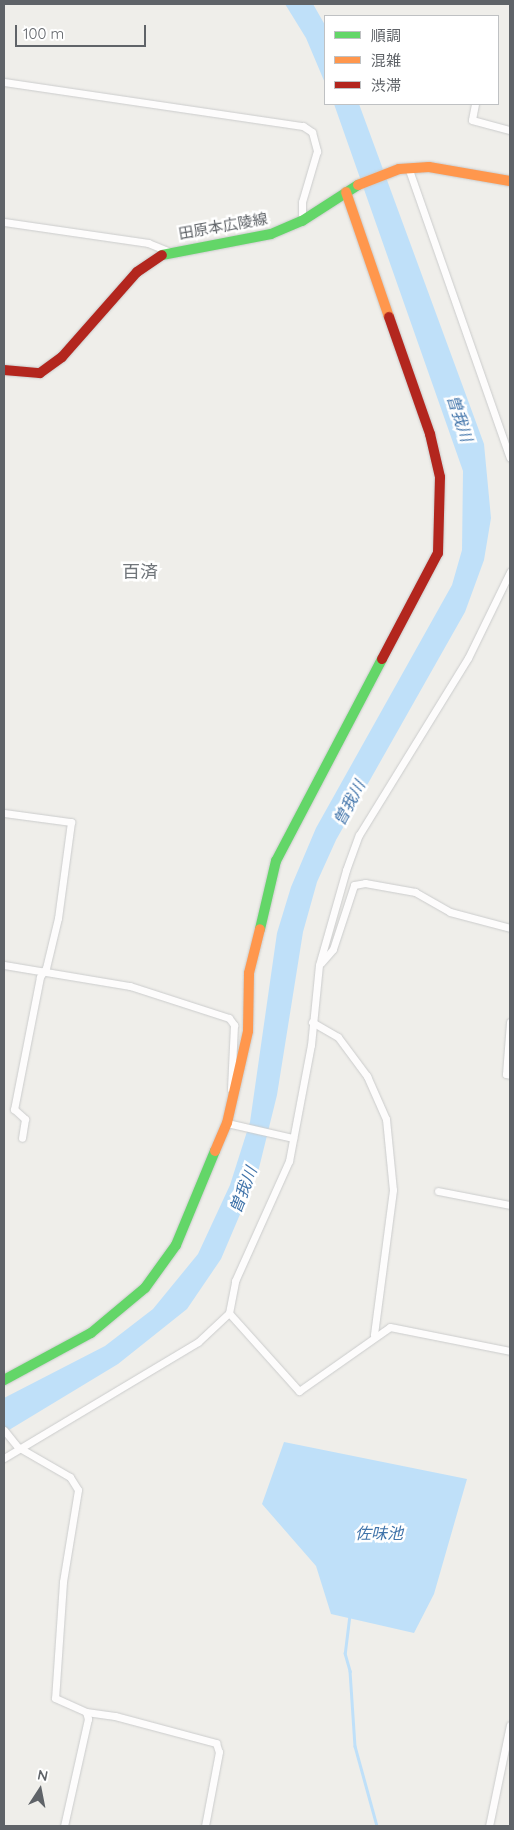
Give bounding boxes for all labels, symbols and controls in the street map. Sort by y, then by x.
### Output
scale bar [18,15,149,47]
legend [324,15,499,105]
text: 100 m [23,24,64,43]
text: 順調 [371,26,401,45]
text: 混雑 [371,51,401,70]
text: 渋滞 [371,76,401,95]
street label: 田原本広陵線 [177,209,269,243]
water label: 曽我川 [443,392,477,444]
district label: 百済 [122,561,158,583]
water label: 曽我川 [329,777,369,829]
water label: 曽我川 [225,1164,261,1216]
water label: 佐味池 [355,1523,403,1543]
north arrow [15,1765,65,1815]
text: N [36,1765,50,1785]

